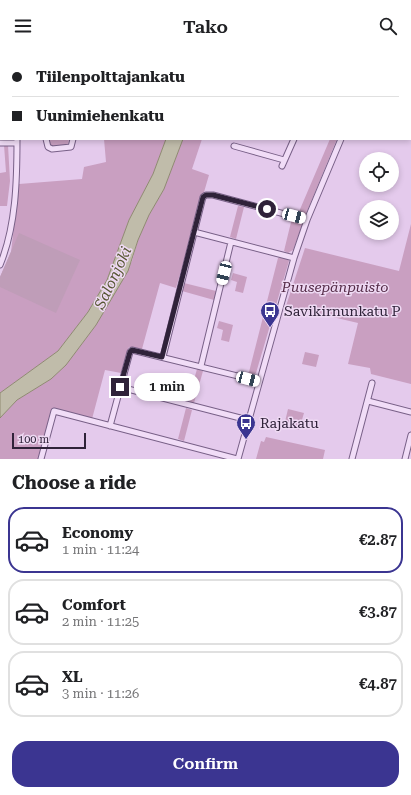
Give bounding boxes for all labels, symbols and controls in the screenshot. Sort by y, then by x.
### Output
icon: menu [12,15,34,37]
icon: search [377,15,399,37]
text: Tako [183,16,228,37]
text: Tiilenpolttajankatu [36,68,185,86]
text: Uunimiehenkatu [36,107,164,125]
map controls [359,152,399,240]
button: locate [359,152,399,192]
route start [258,200,276,218]
button: layers [359,200,399,240]
car [281,207,307,225]
water label: Salonjoki [90,244,135,313]
car [215,260,233,286]
park label: Puusepänpuisto [281,279,388,295]
bus stop icon: Savikirnunkatu P [259,300,281,328]
place label: Savikirnunkatu P [284,303,401,319]
car [235,370,261,388]
callout: 1 min [134,373,200,401]
route end [111,378,129,396]
text: 1 min [149,379,185,394]
bus stop icon: Rajakatu [235,412,257,440]
place label: Rajakatu [260,415,319,431]
scale bar [12,431,86,450]
text: 100 m [18,433,49,446]
text: Choose a ride [12,472,136,493]
icon: car [14,522,50,558]
text: Economy [62,524,133,542]
text: €2.87 [359,531,397,549]
text: 1 min · 11:24 [62,542,139,557]
icon: car [14,594,50,630]
text: Comfort [62,596,126,614]
text: €3.87 [359,603,397,621]
text: 2 min · 11:25 [62,614,139,629]
icon: car [14,666,50,702]
text: XL [62,668,83,686]
text: €4.87 [359,675,397,693]
text: 3 min · 11:26 [62,686,139,701]
button: Confirm [12,741,399,787]

